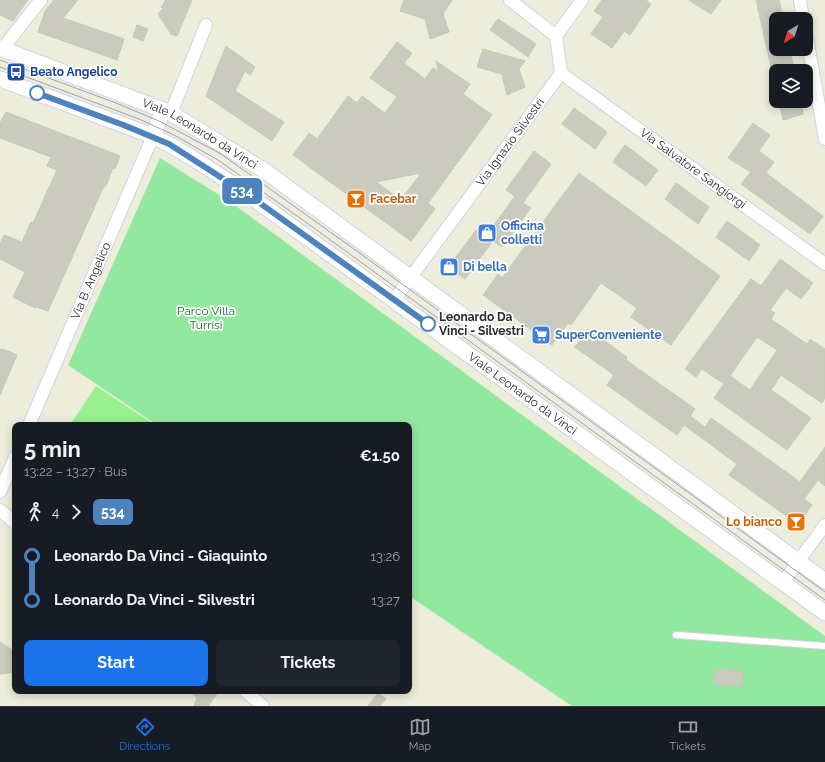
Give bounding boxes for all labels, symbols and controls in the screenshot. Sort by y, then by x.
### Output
north arrow [769,12,813,56]
map controls [769,12,813,108]
bus stop icon: Beato Angelico [5,61,27,83]
button: layers [769,64,813,108]
place label: Beato Angelico [30,65,117,79]
unlabelled marker [29,85,45,101]
street label: Via Ignazio Silvestri [473,95,547,189]
street label: Viale Leonardo da Vinci [140,96,260,172]
street label: Via Salvatore Sangiorgi [637,126,749,212]
line badge: 534 [219,178,265,204]
text: 534 [230,183,254,199]
bar icon: Facebar [345,188,367,210]
place label: Facebar [370,192,417,206]
place label: Officina colletti [501,219,544,247]
shop icon: Officina colletti [476,222,498,244]
street label: Via B. Angelico [68,240,114,321]
shop icon: Di bella [438,256,460,278]
place label: Di bella [463,260,507,274]
park label: Parco Villa Turrisi [177,304,235,332]
place label: Leonardo Da Vinci - Silvestri [439,310,524,338]
marker: Leonardo Da Vinci - Silvestri [420,316,436,332]
supermarket icon: SuperConveniente [530,324,552,346]
place label: SuperConveniente [555,328,662,342]
street label: Viale Leonardo da Vinci [465,350,579,438]
text: 5 min [24,436,81,462]
text: €1.50 [360,447,400,465]
text: 13:22 – 13:27 · Bus [24,464,127,479]
icon: walk [24,501,46,523]
icon: forward [65,501,87,523]
text: 534 [101,504,125,520]
text: 4 [52,505,59,520]
bar icon: Lo bianco [785,511,807,533]
place label: Lo bianco [726,515,782,529]
text: Leonardo Da Vinci - Giaquinto [54,547,267,565]
text: 13:26 [370,549,400,564]
text: Leonardo Da Vinci - Silvestri [54,591,255,609]
text: 13:27 [371,593,400,608]
button: Start [24,640,208,686]
button: Tickets [216,640,400,686]
tab: Directions [119,716,170,753]
tab: Map [409,716,431,753]
tab: Tickets [670,716,706,753]

